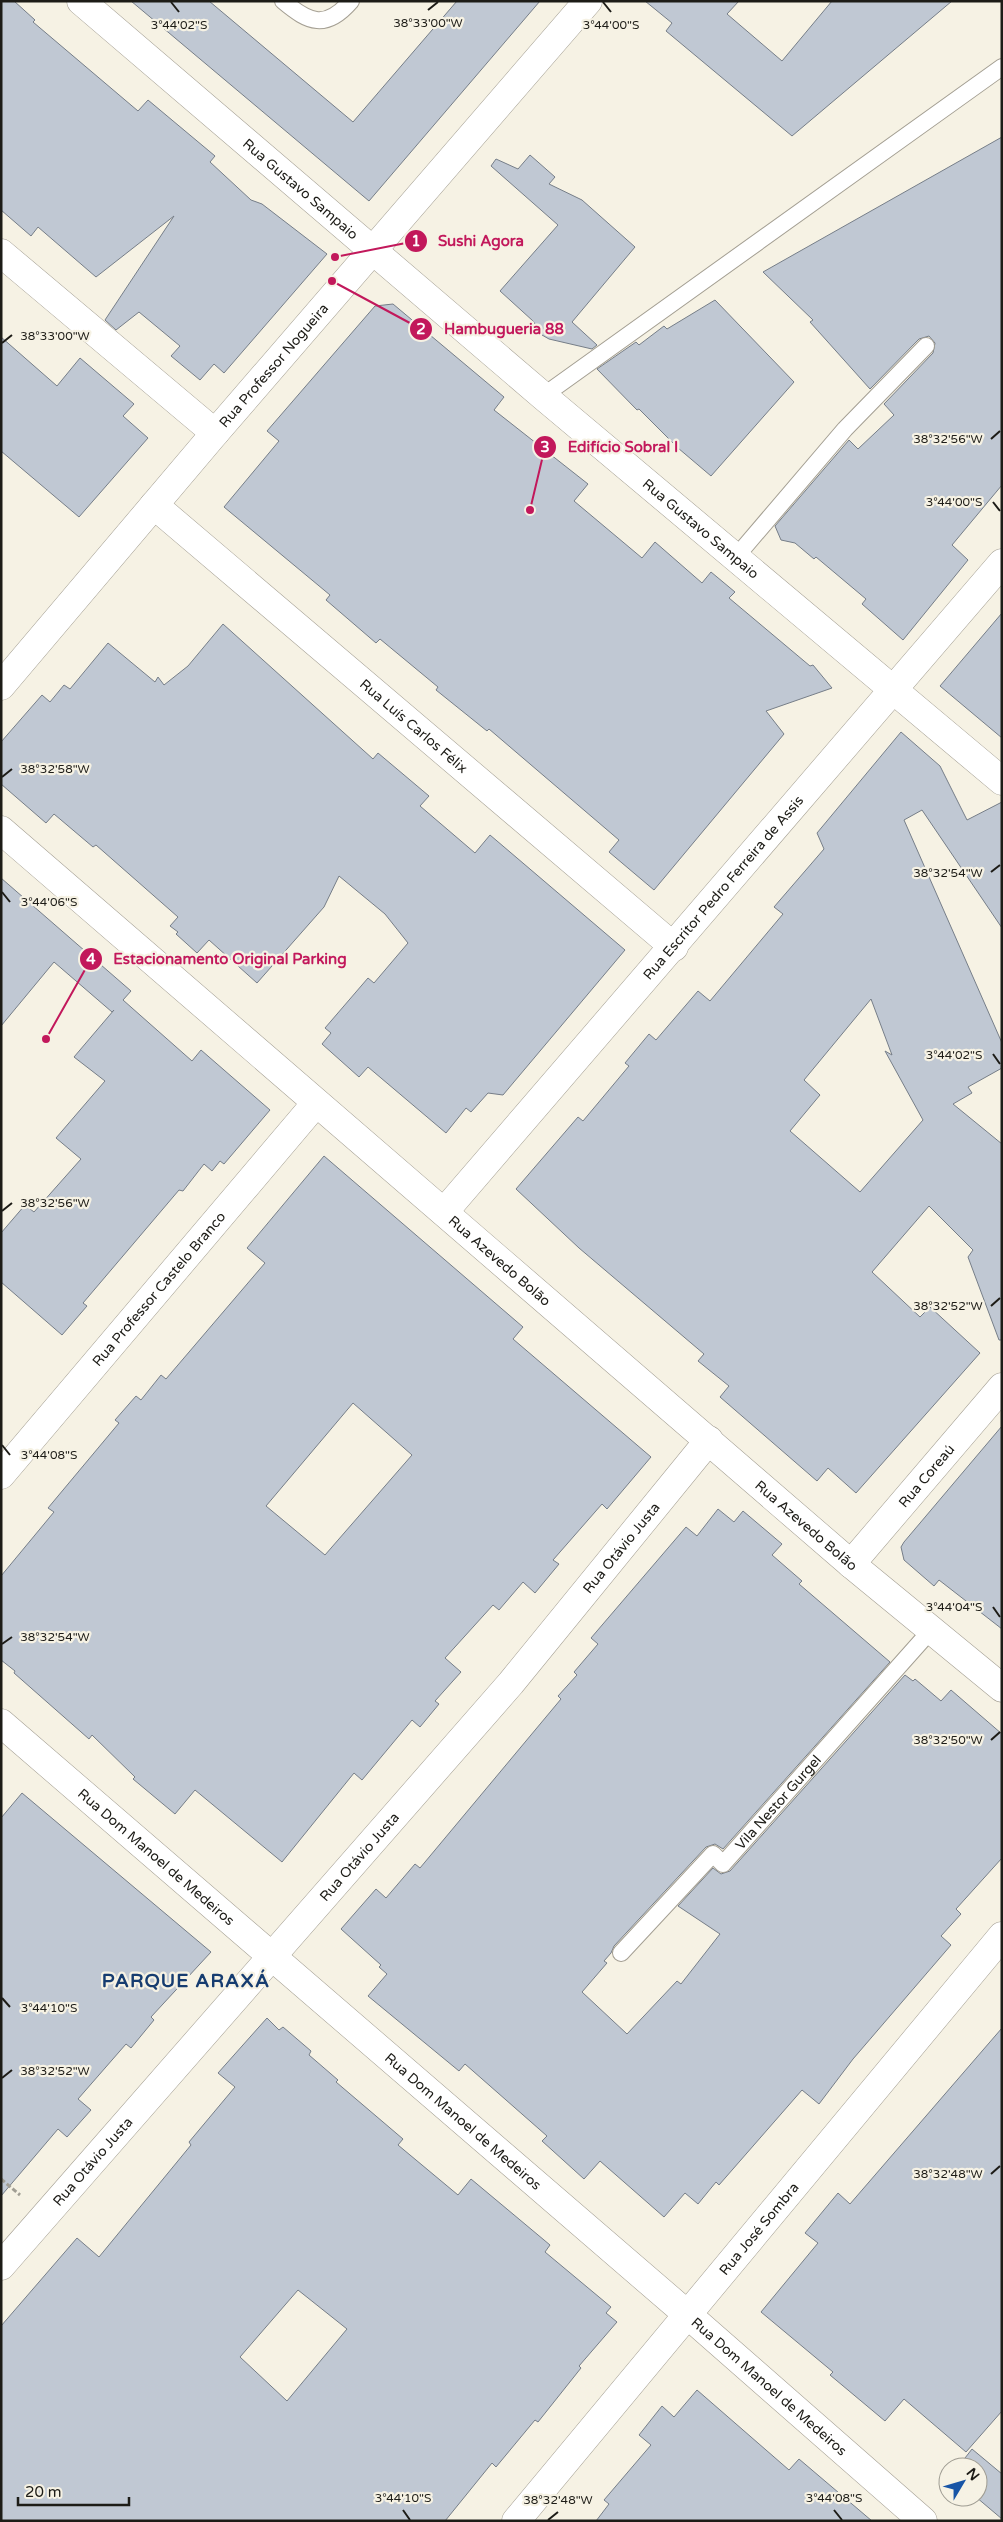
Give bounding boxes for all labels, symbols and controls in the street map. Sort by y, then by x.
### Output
text: 38°33'00"W [393,16,463,30]
text: 3°44'02"S [151,18,207,32]
text: 3°44'00"S [583,18,639,32]
street label: Rua Gustavo Sampaio [239,135,362,243]
callout: Sushi Agora [403,226,534,256]
text: 1 [411,232,421,250]
text: Sushi Agora [438,232,524,251]
street label: Rua Professor Nogueira [215,300,332,431]
callout: Hambugueria 88 [409,314,574,344]
text: 2 [416,320,426,338]
text: Hambugueria 88 [444,320,565,339]
text: 38°33'00"W [20,329,90,343]
callout: Edifício Sobral I [532,432,688,462]
text: 38°32'56"W [913,432,983,446]
text: 3 [540,438,550,456]
text: Edifício Sobral I [568,438,678,456]
street label: Rua Gustavo Sampaio [639,475,763,582]
text: 3°44'00"S [926,495,982,509]
street label: Rua Luís Carlos Félix [356,675,471,776]
text: 38°32'58"W [20,762,90,776]
street label: Rua Escritor Pedro Ferreira de Assis [639,792,807,983]
text: 38°32'54"W [913,866,983,880]
text: 3°44'06"S [21,895,77,909]
callout: Estacionamento Original Parking [78,944,357,974]
text: 4 [86,950,96,968]
text: Estacionamento Original Parking [113,950,347,969]
text: 3°44'02"S [926,1048,982,1062]
text: 38°32'56"W [20,1196,90,1210]
street label: Rua Professor Castelo Branco [88,1208,229,1370]
street label: Rua Azevedo Bolão [445,1212,554,1309]
text: 38°32'52"W [913,1299,983,1313]
street label: Rua Coreaú [895,1441,958,1511]
text: 3°44'08"S [21,1448,77,1462]
street label: Rua Azevedo Bolão [752,1477,861,1574]
street label: Rua Otávio Justa [579,1499,663,1597]
text: 3°44'04"S [926,1600,982,1614]
text: 38°32'54"W [20,1630,90,1644]
text: 38°32'50"W [913,1733,983,1747]
street label: Vila Nestor Gurgel [731,1751,825,1853]
street label: Rua Dom Manoel de Medeiros [75,1785,238,1929]
street label: Rua Otávio Justa [316,1809,403,1905]
district label: PARQUE ARAXÁ [102,1969,270,1992]
text: 3°44'10"S [21,2001,77,2015]
street label: Rua Dom Manoel de Medeiros [381,2049,545,2193]
text: 38°32'52"W [20,2064,90,2078]
street label: Rua Otávio Justa [49,2113,136,2209]
text: 38°32'48"W [913,2167,983,2181]
street label: Rua José Sombra [715,2179,802,2279]
street label: Rua Dom Manoel de Medeiros [688,2314,851,2459]
north arrow [938,2457,988,2507]
text: N [963,2465,983,2484]
scale bar [18,2474,129,2506]
text: 20 m [25,2483,62,2501]
text: 3°44'10"S [375,2491,431,2505]
text: 3°44'08"S [806,2491,862,2505]
text: 38°32'48"W [523,2493,593,2507]

